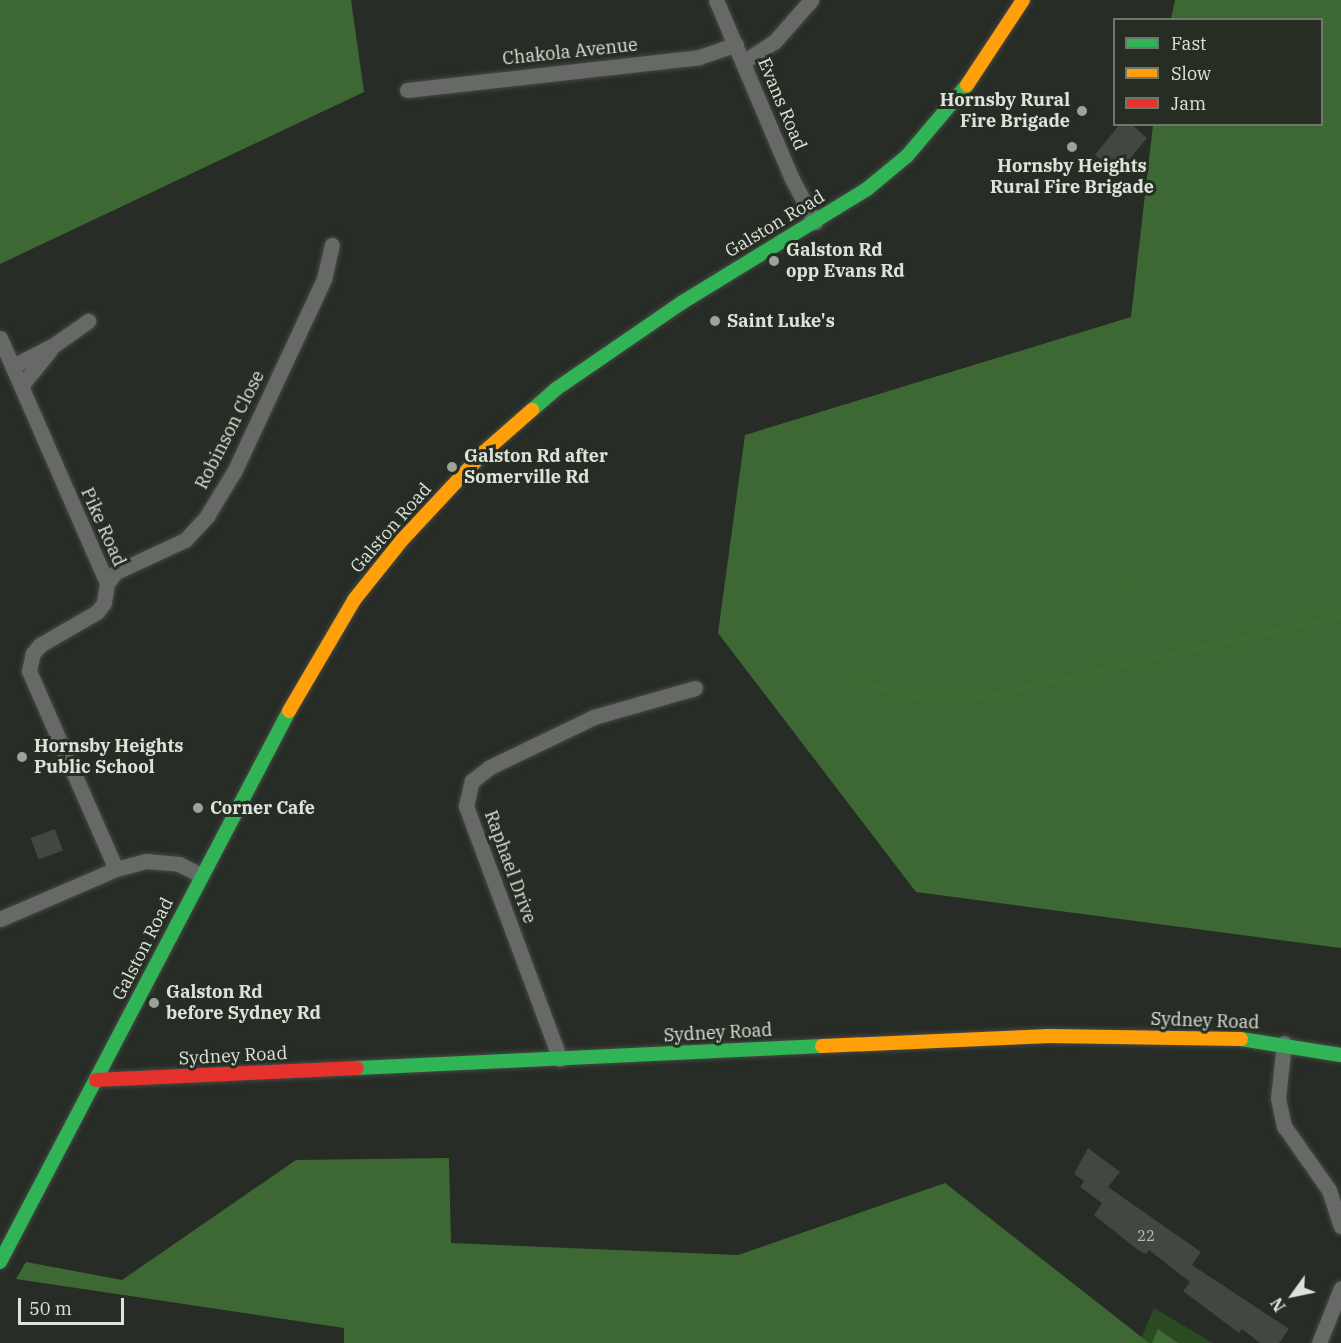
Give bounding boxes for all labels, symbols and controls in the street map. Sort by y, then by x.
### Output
legend [1113,18,1323,126]
text: Fast [1171,32,1206,55]
street label: Chakola Avenue [501,34,639,70]
street label: Evans Road [753,55,811,153]
text: Slow [1171,62,1211,85]
place label: Hornsby Rural Fire Brigade [940,90,1070,132]
text: Jam [1171,92,1206,115]
marker: Hornsby Rural Fire Brigade [1075,104,1089,118]
marker: Hornsby Heights Rural Fire Brigade [1065,140,1079,154]
place label: Hornsby Heights Rural Fire Brigade [990,156,1154,198]
street label: Galston Road [721,186,829,262]
place label: Galston Rd opp Evans Rd [786,240,905,282]
marker: Galston Rd opp Evans Rd [767,254,781,268]
place label: Saint Luke's [727,310,835,332]
marker: Saint Luke's [708,314,722,328]
street label: Robinson Close [191,367,269,493]
place label: Galston Rd after Somerville Rd [464,446,608,488]
marker: Galston Rd after Somerville Rd [445,460,459,474]
street label: Galston Road [346,479,436,577]
street label: Pike Road [76,484,130,570]
place label: Hornsby Heights Public School [34,736,183,778]
marker: Hornsby Heights Public School [15,750,29,764]
place label: Corner Cafe [210,797,315,819]
marker: Corner Cafe [191,801,205,815]
street label: Raphael Drive [480,808,540,926]
street label: Galston Road [108,894,178,1004]
place label: Galston Rd before Sydney Rd [166,982,321,1024]
marker: Galston Rd before Sydney Rd [147,996,161,1010]
street label: Sydney Road [1150,1008,1260,1034]
street label: Sydney Road [663,1019,773,1047]
street label: Sydney Road [178,1042,288,1070]
house number: 22 [1137,1227,1155,1245]
north arrow [1263,1265,1323,1325]
scale bar [21,1286,128,1324]
text: N [1266,1294,1290,1316]
text: 50 m [29,1297,72,1320]

